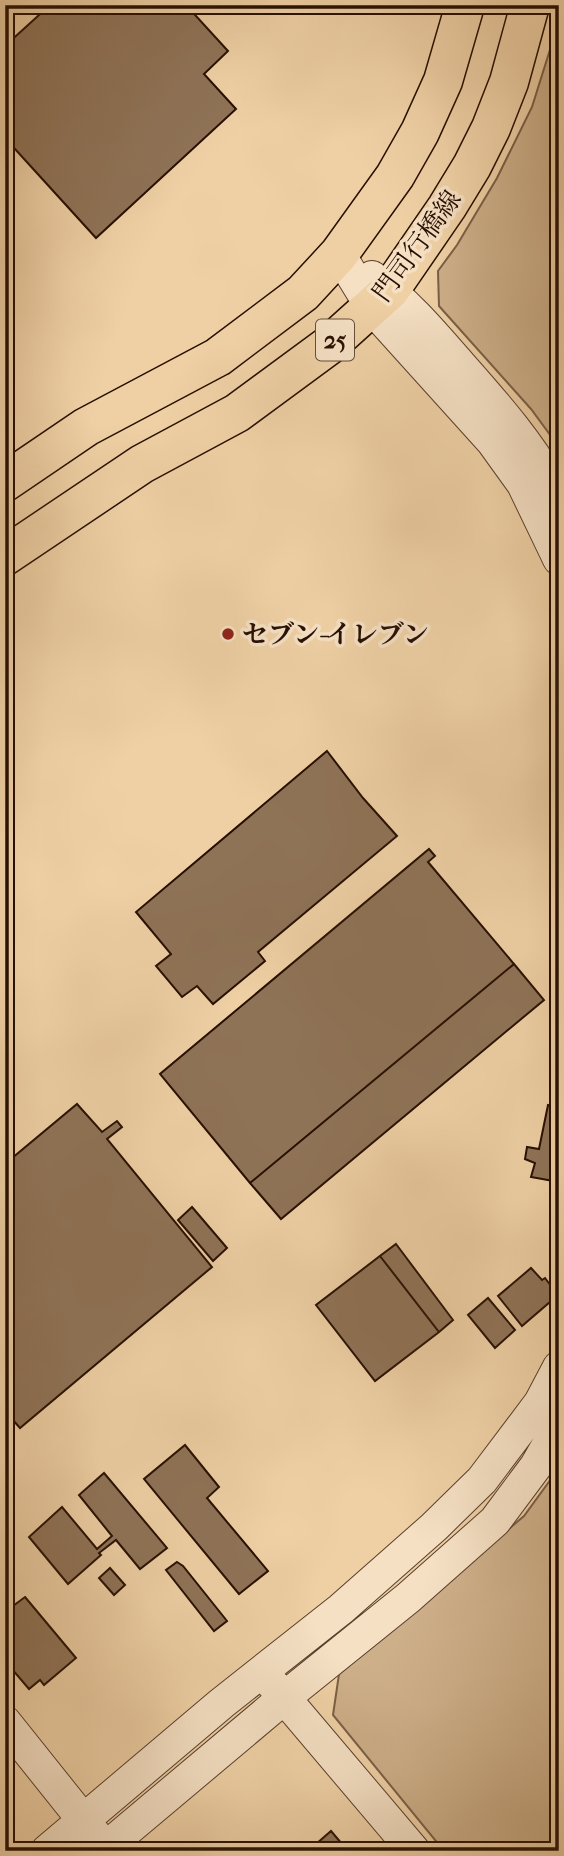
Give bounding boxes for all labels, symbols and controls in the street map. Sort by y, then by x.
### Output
street label: 門司行橋線 [366,184,468,308]
road number: 25 [316,320,354,360]
place label: セブン-イレブン [242,619,429,650]
marker: セブン-イレブン [220,626,236,642]

